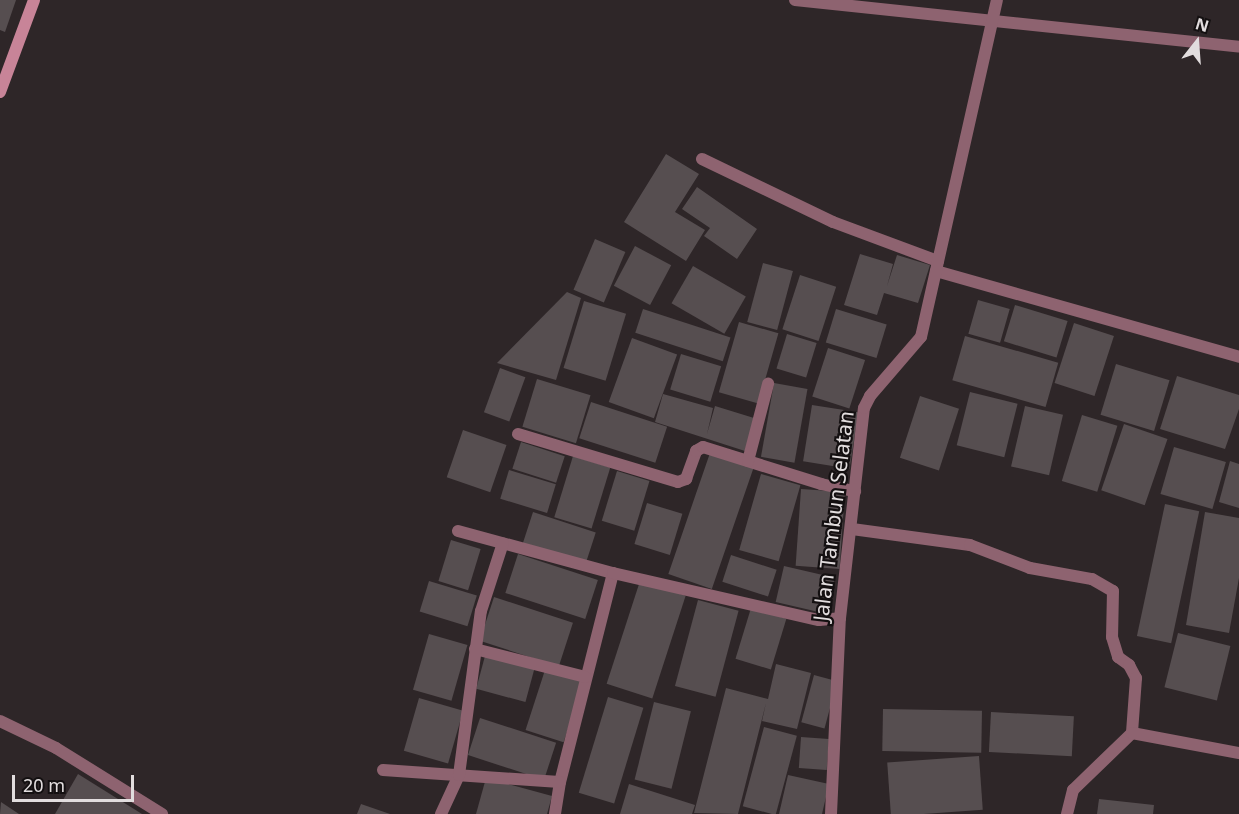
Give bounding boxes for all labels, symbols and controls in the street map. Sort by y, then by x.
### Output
north arrow [1167,12,1227,72]
text: N [1193,12,1212,37]
street label: Jalan Tambun Selatan [808,409,858,623]
scale bar [15,763,136,801]
text: 20 m [23,773,65,797]

